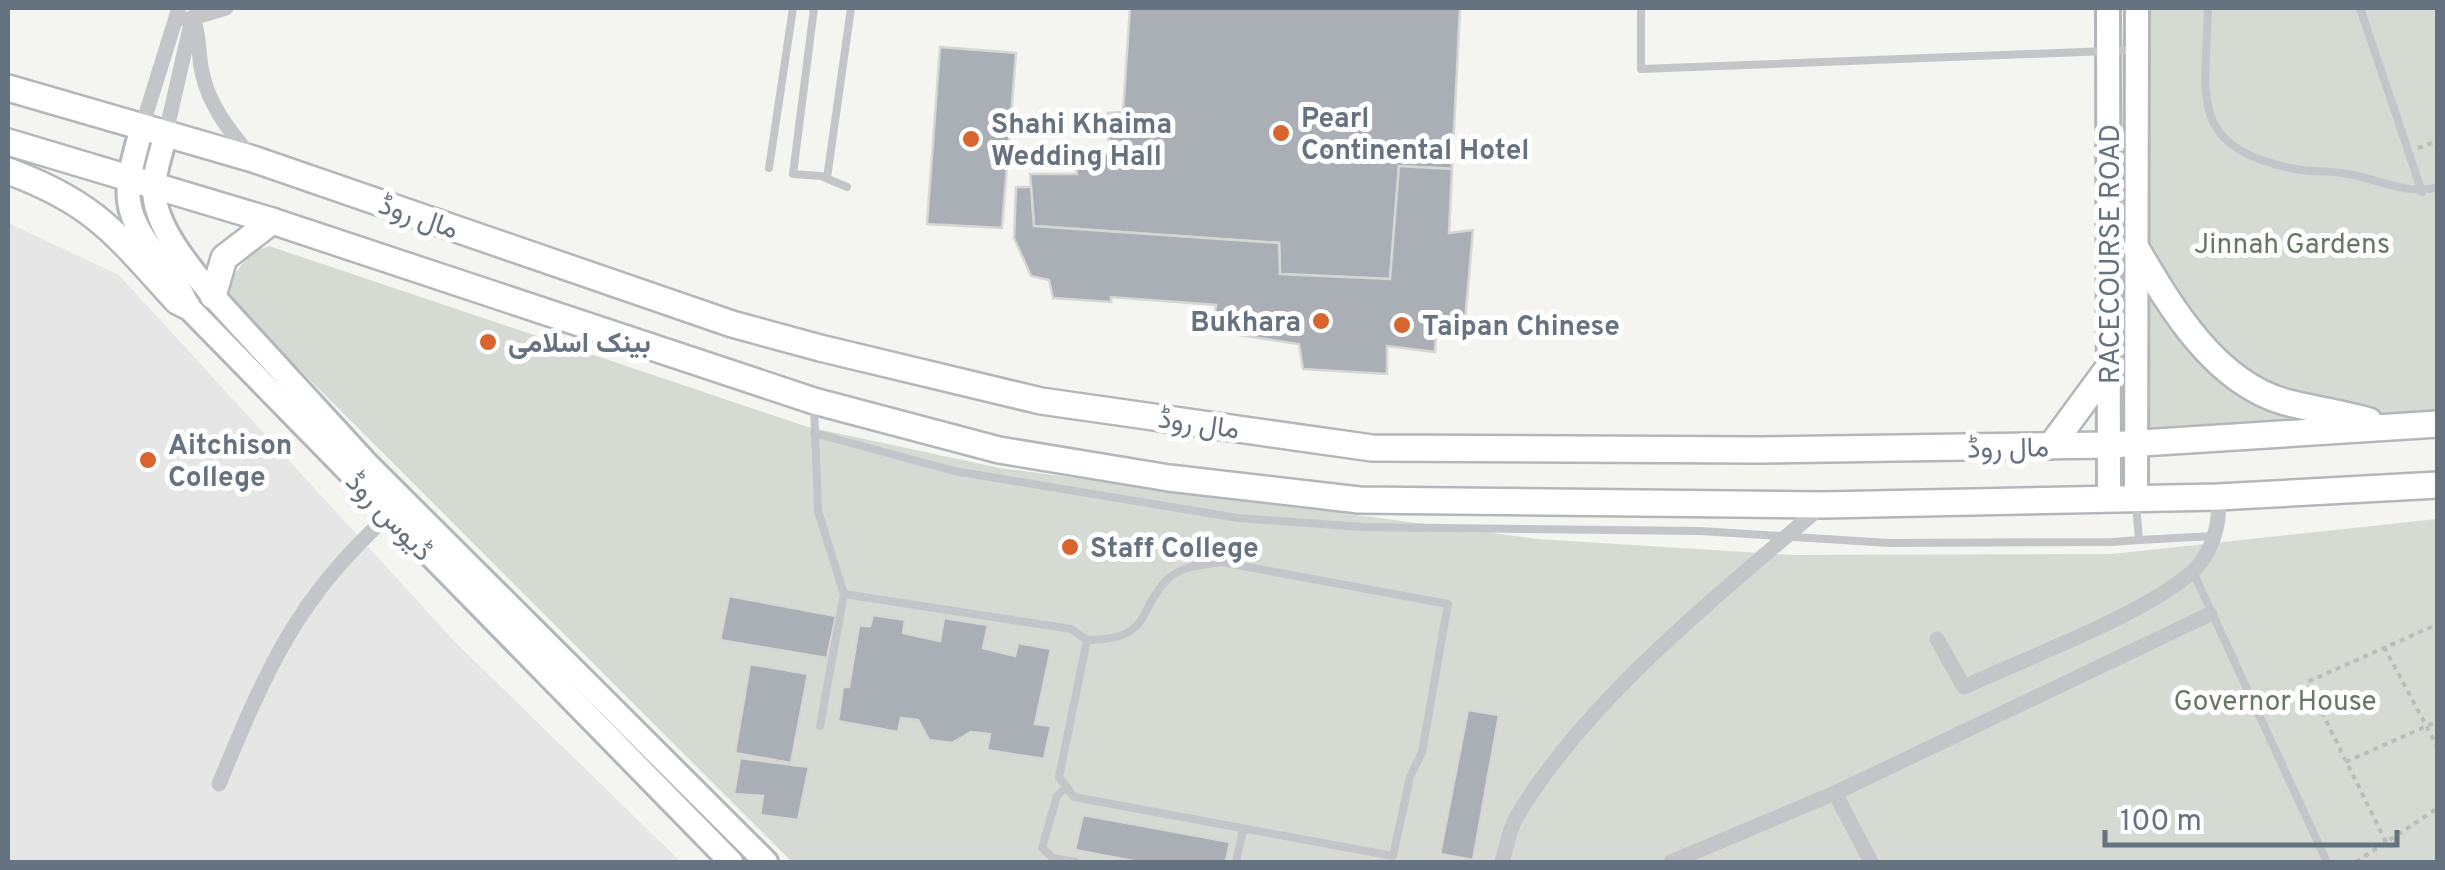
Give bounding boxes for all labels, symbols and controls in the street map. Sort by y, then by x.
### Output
place label: Pearl Continental Hotel [1301,102,1529,170]
place label: Shahi Khaima Wedding Hall [991,108,1172,176]
marker: Pearl Continental Hotel [1270,122,1292,144]
street label: RACECOURSE ROAD [2094,124,2130,384]
marker: Shahi Khaima Wedding Hall [960,128,982,150]
street label: مال روڈ [374,189,463,249]
park label: Jinnah Gardens [2194,228,2390,264]
place label: Bukhara [1190,306,1301,342]
marker: Bukhara [1310,310,1332,332]
place label: Taipan Chinese [1422,310,1620,346]
marker: Taipan Chinese [1391,314,1413,336]
place label: بینک اسلامی [508,327,651,363]
marker: بینک اسلامی [477,331,499,353]
street label: مال روڈ [1156,402,1242,449]
place label: Aitchison College [168,429,292,497]
street label: مال روڈ [1967,431,2049,469]
marker: Aitchison College [137,449,159,471]
street label: ڈیوس روڈ [336,466,439,570]
place label: Staff College [1090,532,1259,568]
marker: Staff College [1059,536,1081,558]
park label: Governor House [2173,685,2377,721]
scale bar [2105,785,2398,847]
text: 100 m [2120,804,2202,841]

